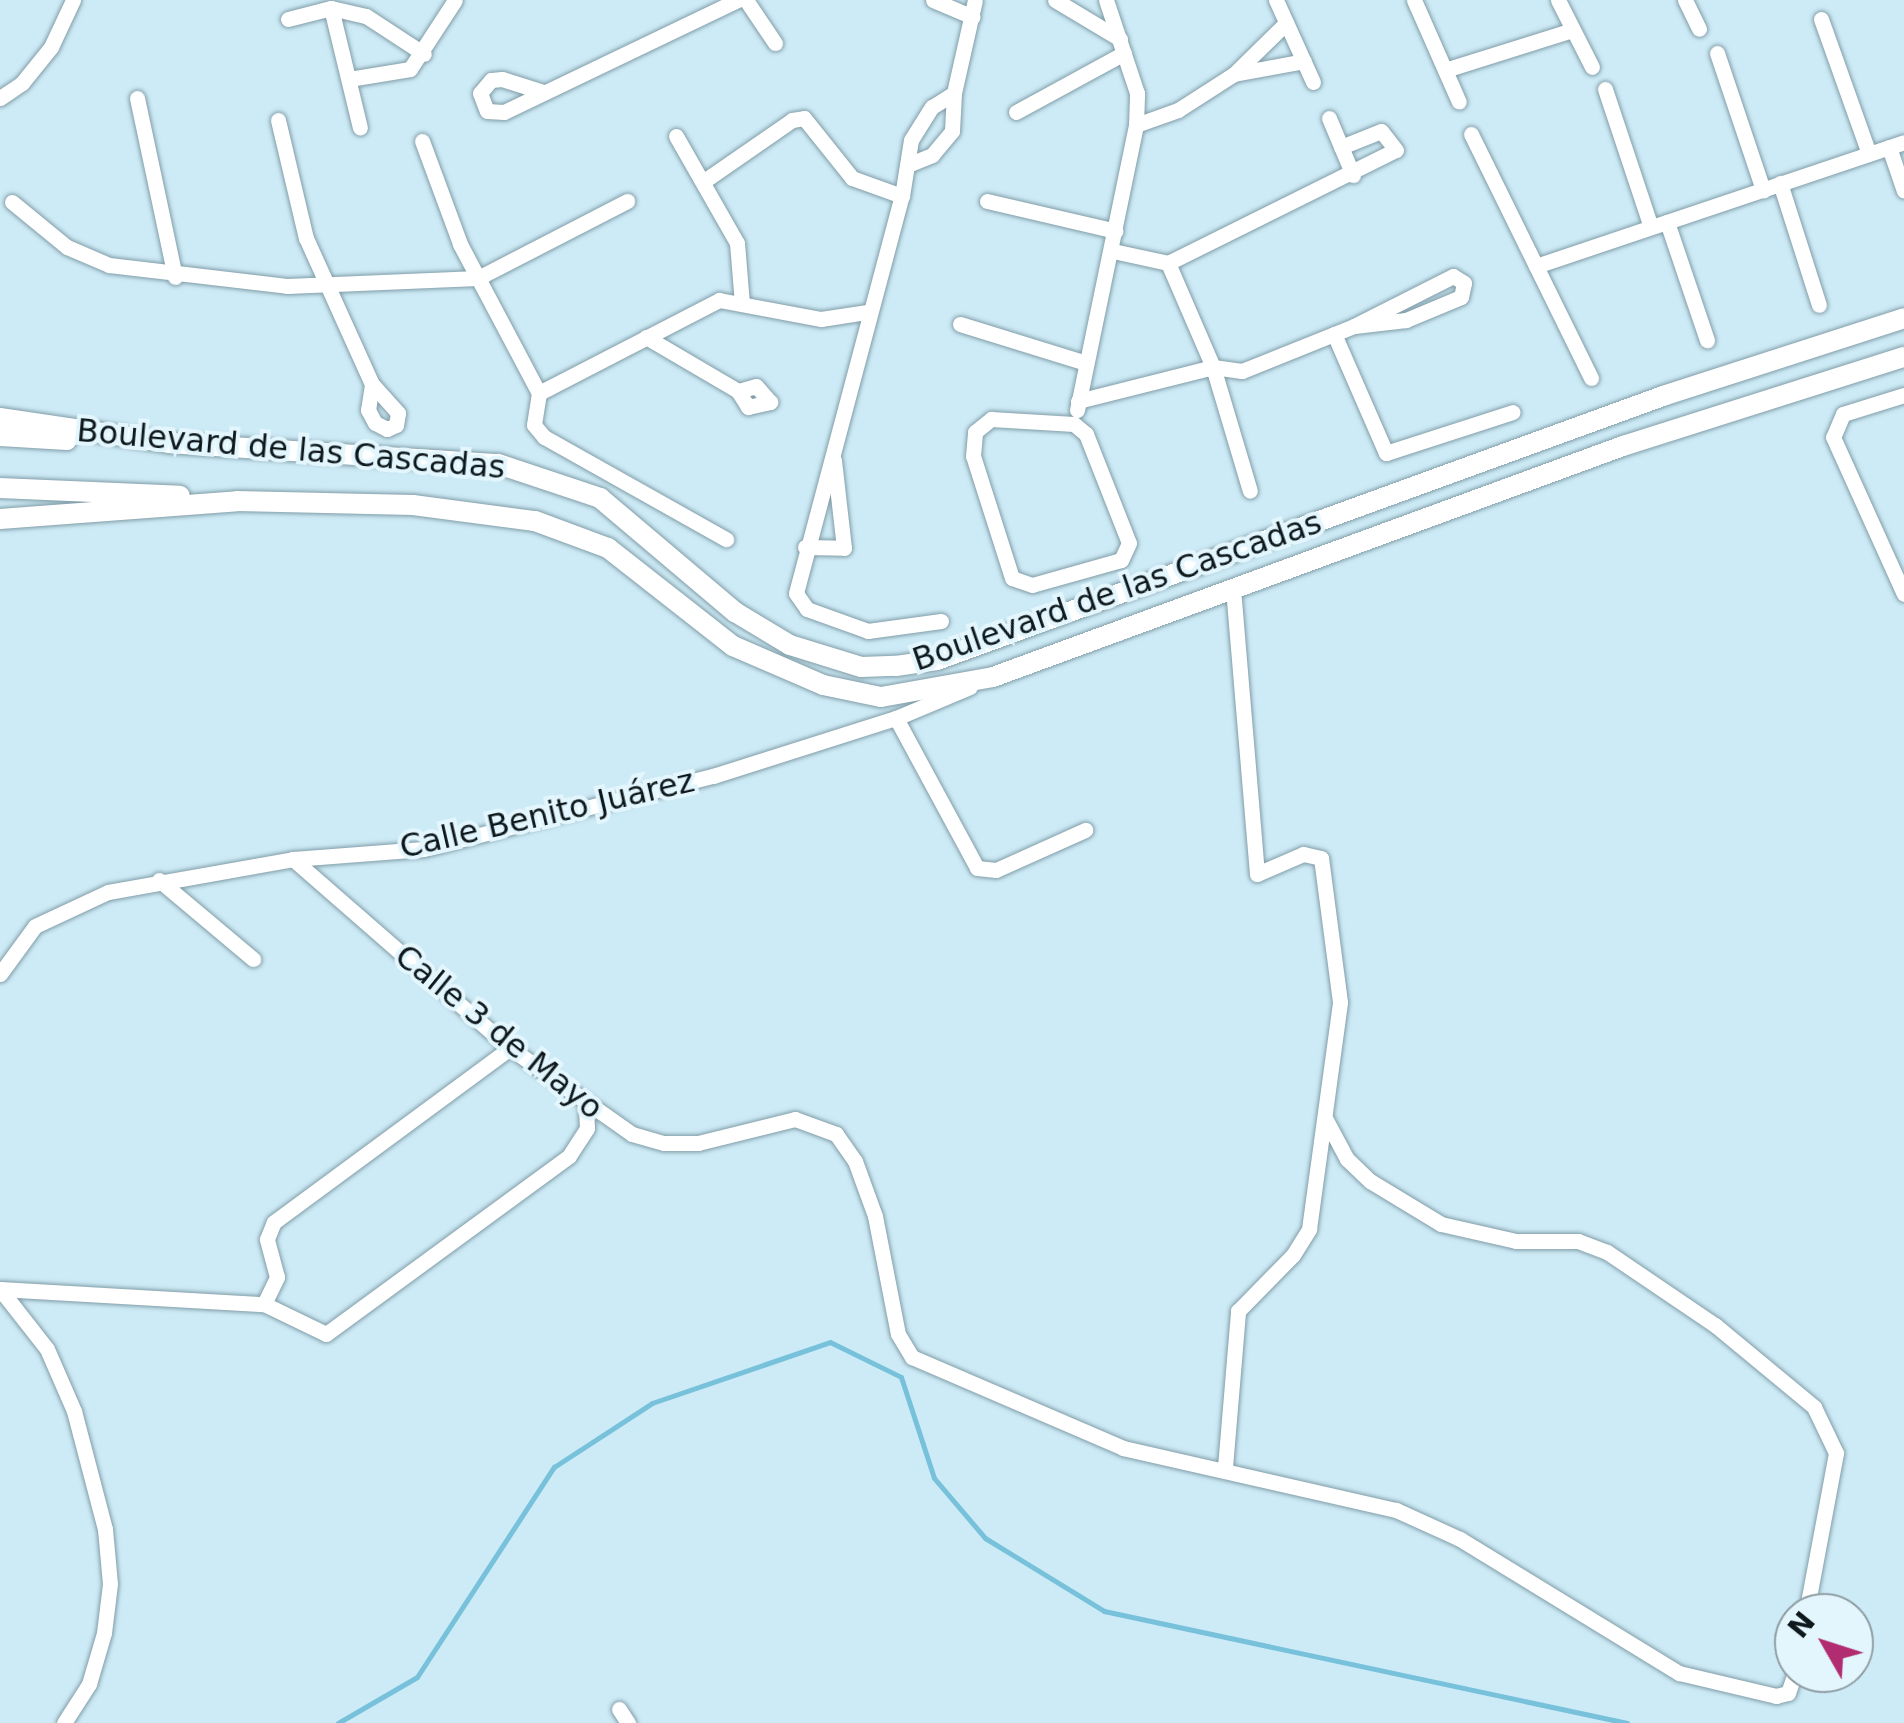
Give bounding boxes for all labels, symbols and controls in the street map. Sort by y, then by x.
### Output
street label: Boulevard de las Cascadas [75,411,507,487]
street label: Boulevard de las Cascadas [907,503,1327,679]
street label: Calle Benito Juárez [396,761,698,867]
street label: Calle 3 de Mayo [387,937,611,1127]
north arrow [1774,1593,1874,1693]
text: N [1782,1606,1822,1645]

